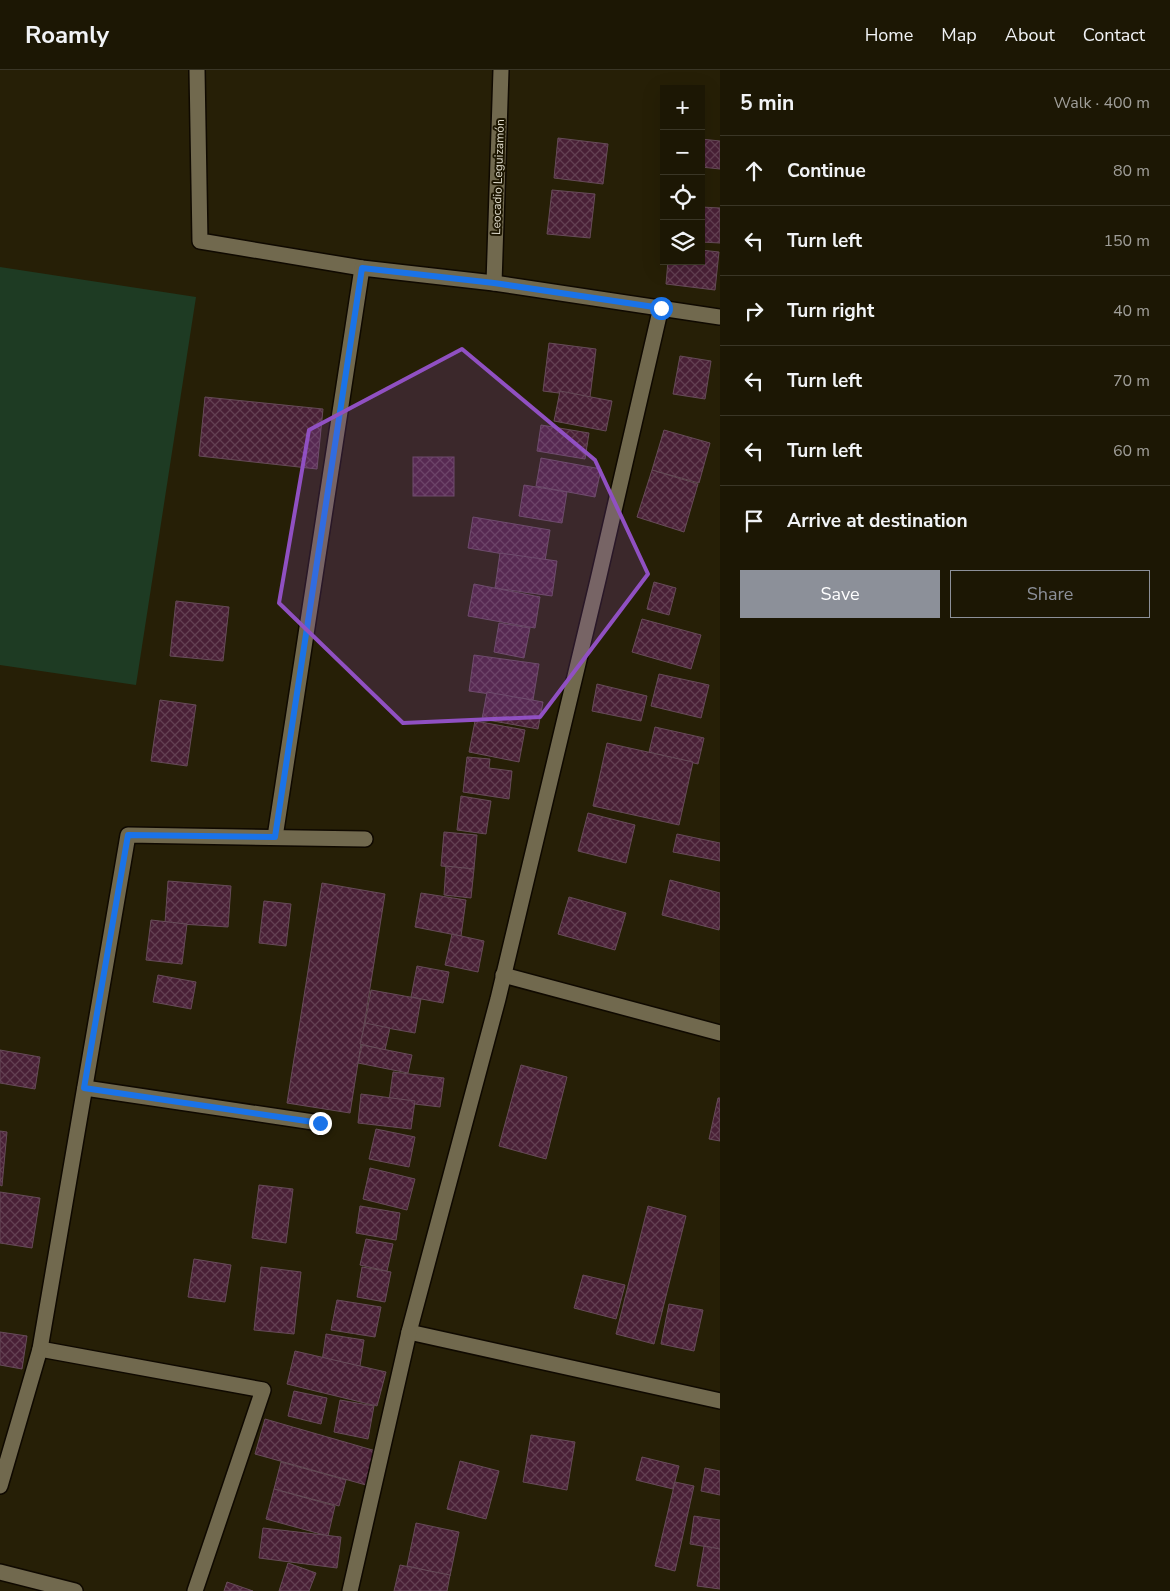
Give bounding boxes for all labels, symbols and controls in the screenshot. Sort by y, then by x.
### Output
text: Roamly [25,19,109,51]
text: Home [865,23,913,47]
text: Map [941,23,977,47]
text: About [1005,23,1055,47]
text: Contact [1083,23,1145,47]
map controls [660,85,705,265]
button: + [660,85,705,130]
text: 5 min [740,89,794,117]
text: Walk · 400 m [1054,92,1150,114]
street label: Leocadio Leguizamón [488,119,508,235]
button: − [660,130,705,175]
icon: ahead [740,157,768,185]
text: Continue [787,158,866,184]
text: 80 m [1113,160,1150,182]
button: locate [660,175,705,220]
button: layers [660,220,705,265]
icon: left [740,227,768,255]
text: Turn left [787,228,862,254]
text: 150 m [1103,230,1150,252]
route start [650,297,673,320]
icon: right [740,297,768,325]
text: Turn right [787,298,874,324]
text: 40 m [1113,300,1150,322]
icon: left [740,367,768,395]
text: Turn left [787,368,862,394]
text: 70 m [1113,370,1150,392]
icon: left [740,437,768,465]
text: Turn left [787,438,862,464]
text: 60 m [1113,440,1150,462]
icon: arrive [740,507,768,535]
text: Arrive at destination [787,508,968,534]
button: Save [740,570,940,618]
button: Share [950,570,1150,618]
route end [309,1112,332,1135]

